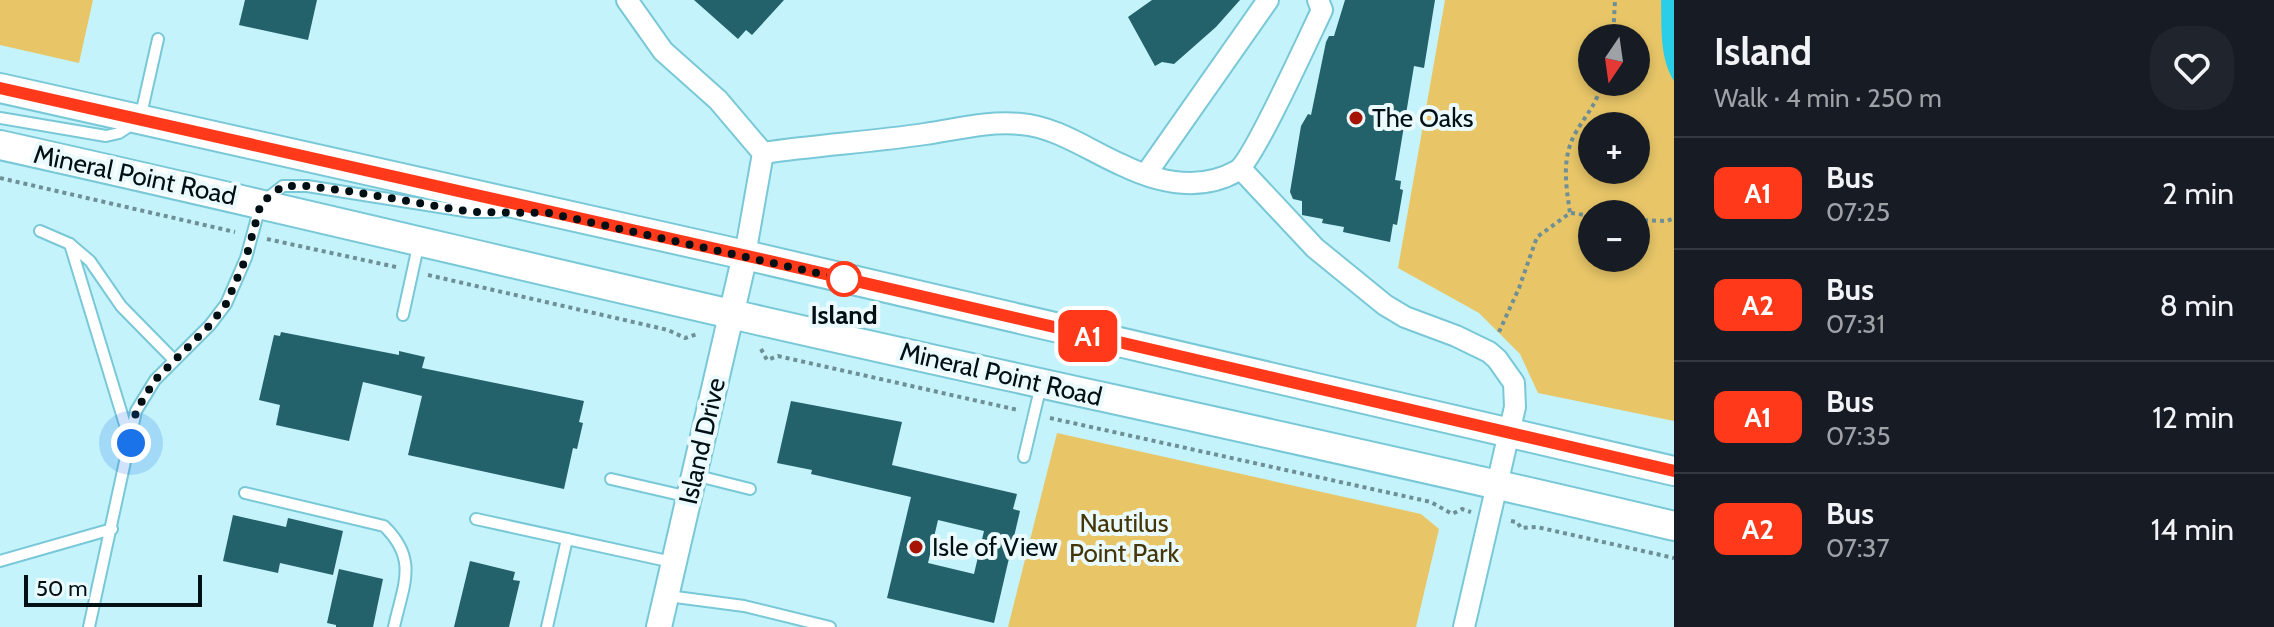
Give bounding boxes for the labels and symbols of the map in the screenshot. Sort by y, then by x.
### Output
north arrow [1578,24,1650,96]
place label: The Oaks [1372,102,1474,134]
marker: The Oaks [1347,109,1365,127]
street label: Mineral Point Road [31,138,239,212]
marker: Island [827,262,861,296]
place label: Island [810,299,878,331]
line badge: A1 [1052,310,1124,362]
street label: Mineral Point Road [897,335,1105,413]
street label: Island Drive [672,375,732,507]
your location [111,423,151,463]
park label: Nautilus Point Park [1069,507,1179,569]
place label: Isle of View [932,531,1058,563]
marker: Isle of View [907,538,925,556]
scale bar [24,571,202,607]

